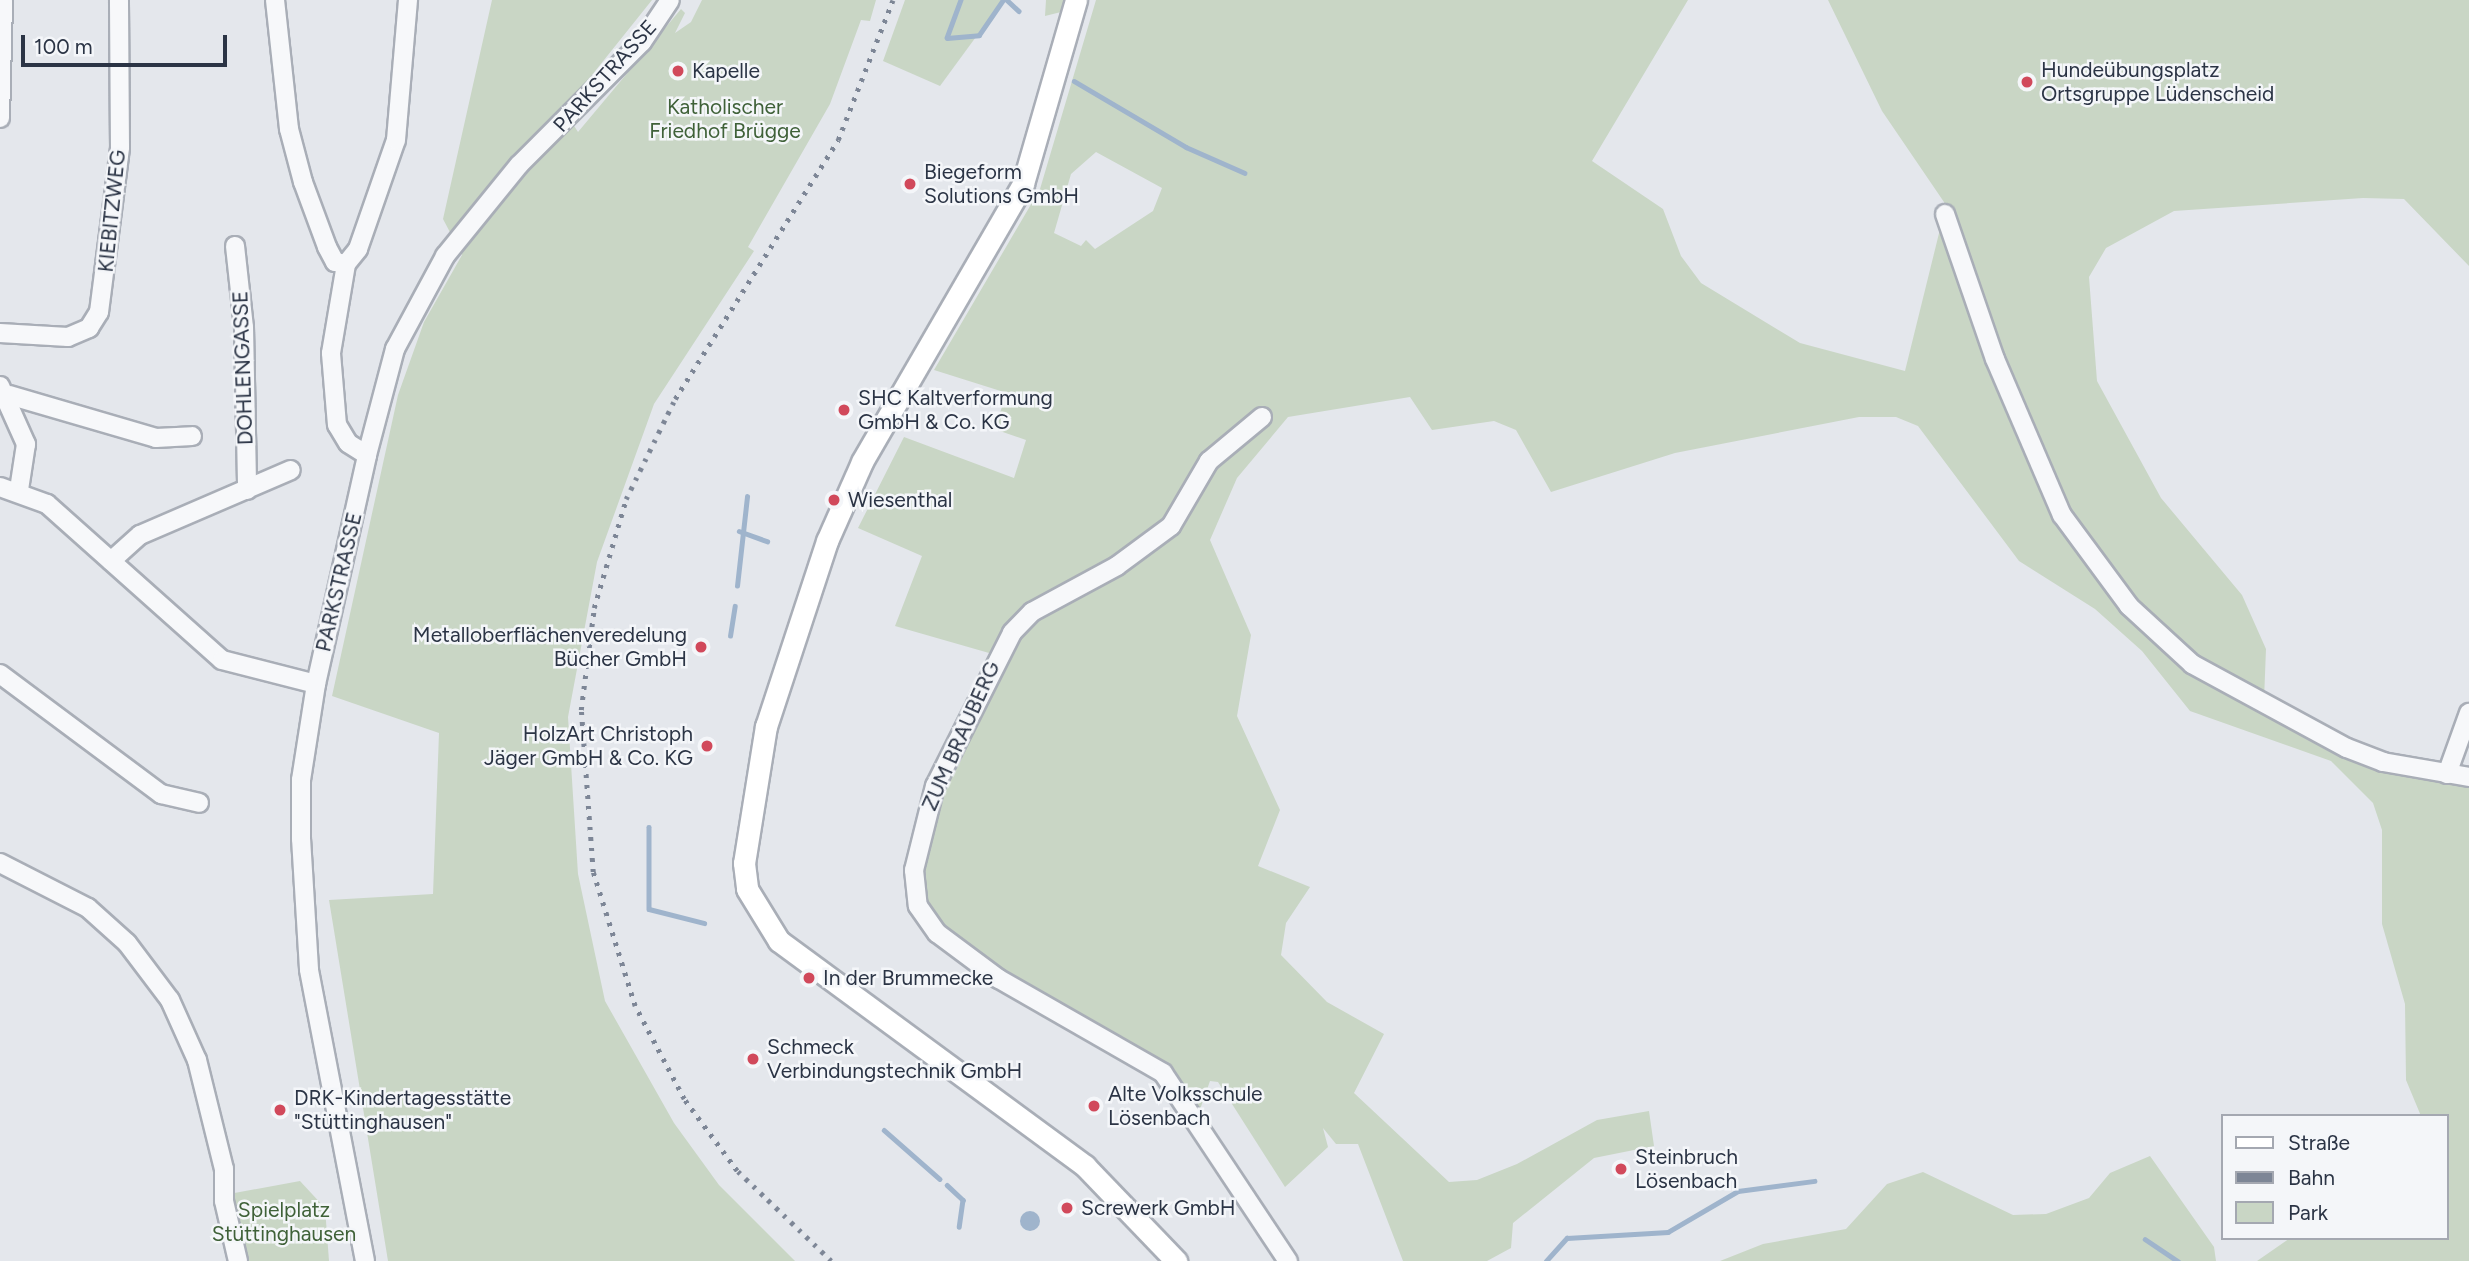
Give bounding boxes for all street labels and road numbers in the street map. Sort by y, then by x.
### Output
street label: PARKSTRASSE [548,15,662,137]
street label: KIEBITZWEG [93,148,131,274]
street label: DOHLENGASSE [228,290,258,446]
street label: PARKSTRASSE [311,510,367,654]
street label: ZUM BRAUBERG [917,657,1005,815]

